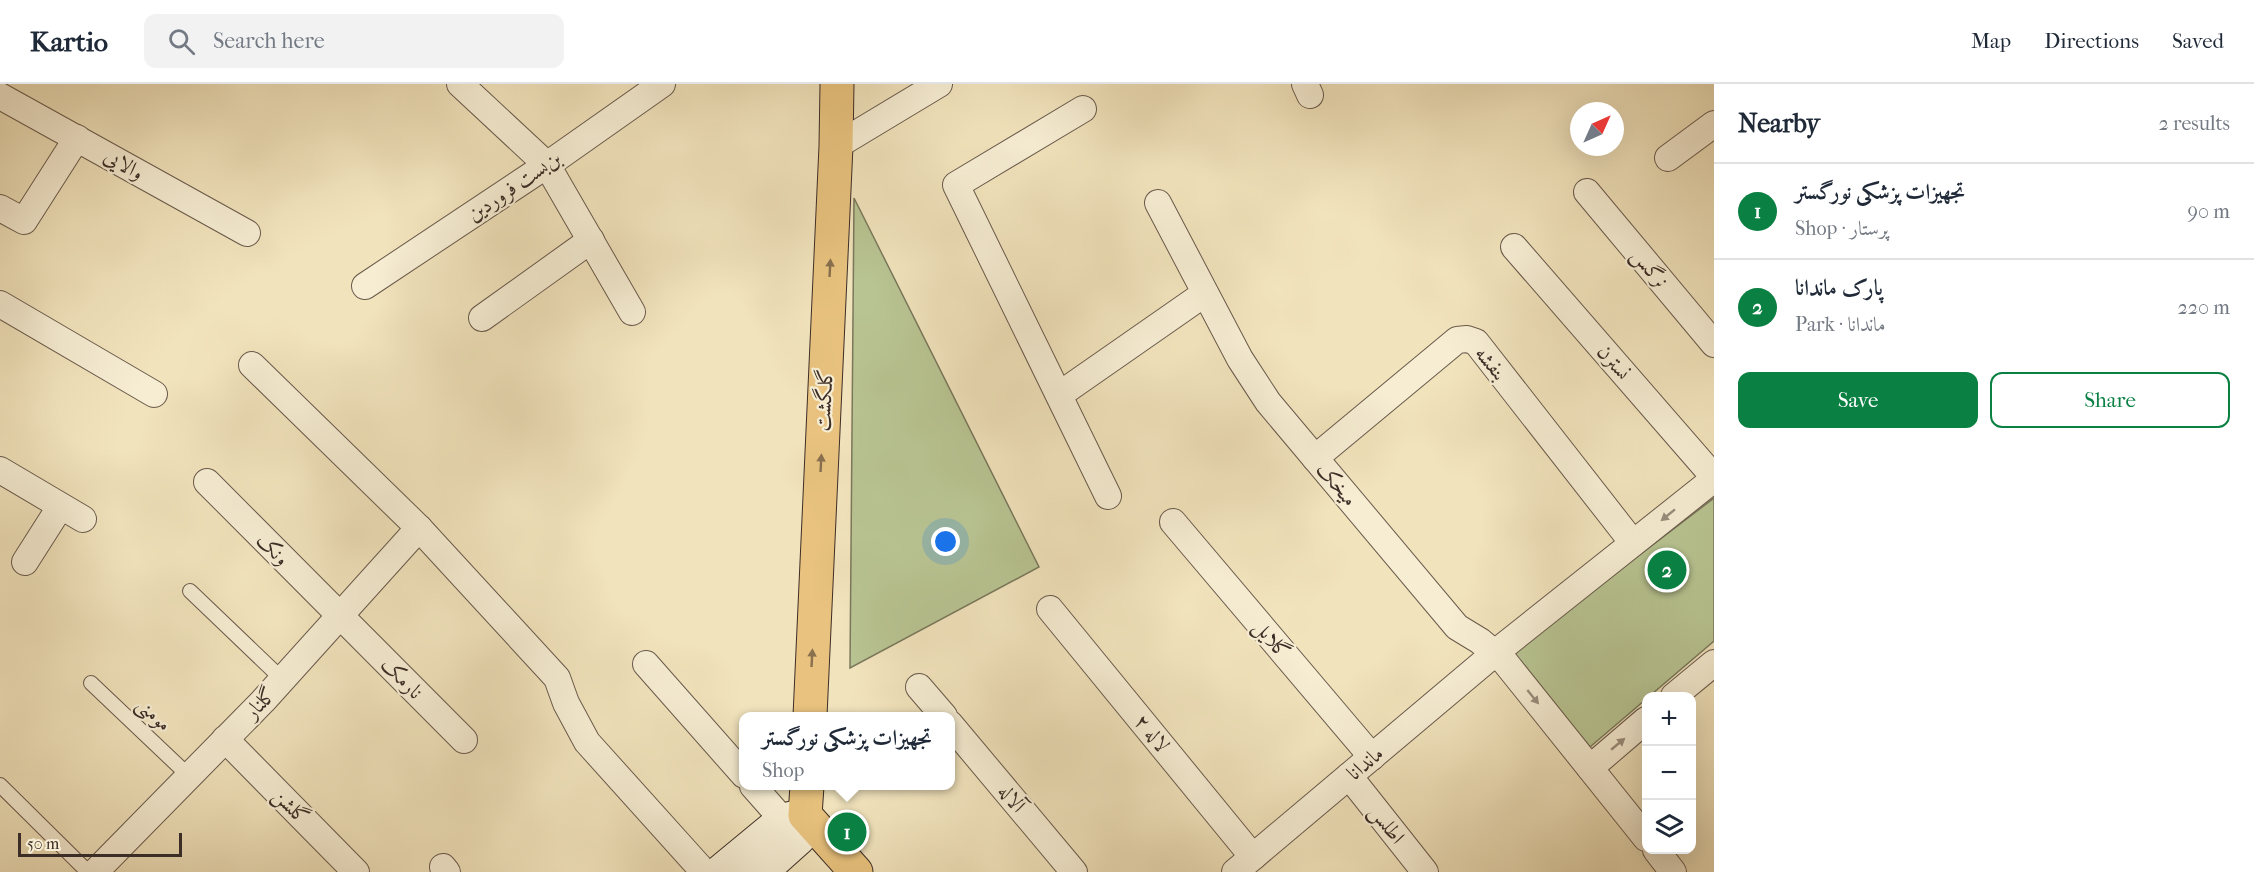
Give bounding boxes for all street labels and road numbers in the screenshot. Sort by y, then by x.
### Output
street label: والایی [99,143,148,186]
street label: بن‌بست فروردین [462,146,566,227]
street label: نرگس [1625,243,1674,294]
street label: نسترن [1592,340,1636,384]
street label: بنفشه [1470,341,1512,385]
street label: گلگشت [809,368,838,432]
street label: میخک [1312,457,1362,511]
street label: ونک [252,528,294,570]
street label: گلایل [1246,614,1296,665]
street label: نارمک [376,652,428,704]
street label: گلنار [237,682,281,725]
street label: مومنی [130,692,176,738]
street label: لاله ۲ [1130,709,1174,757]
street label: ماندانا [1342,741,1388,785]
street label: آلاله [993,778,1033,819]
street label: گلشن [267,782,315,830]
street label: اطلس [1363,800,1410,850]

